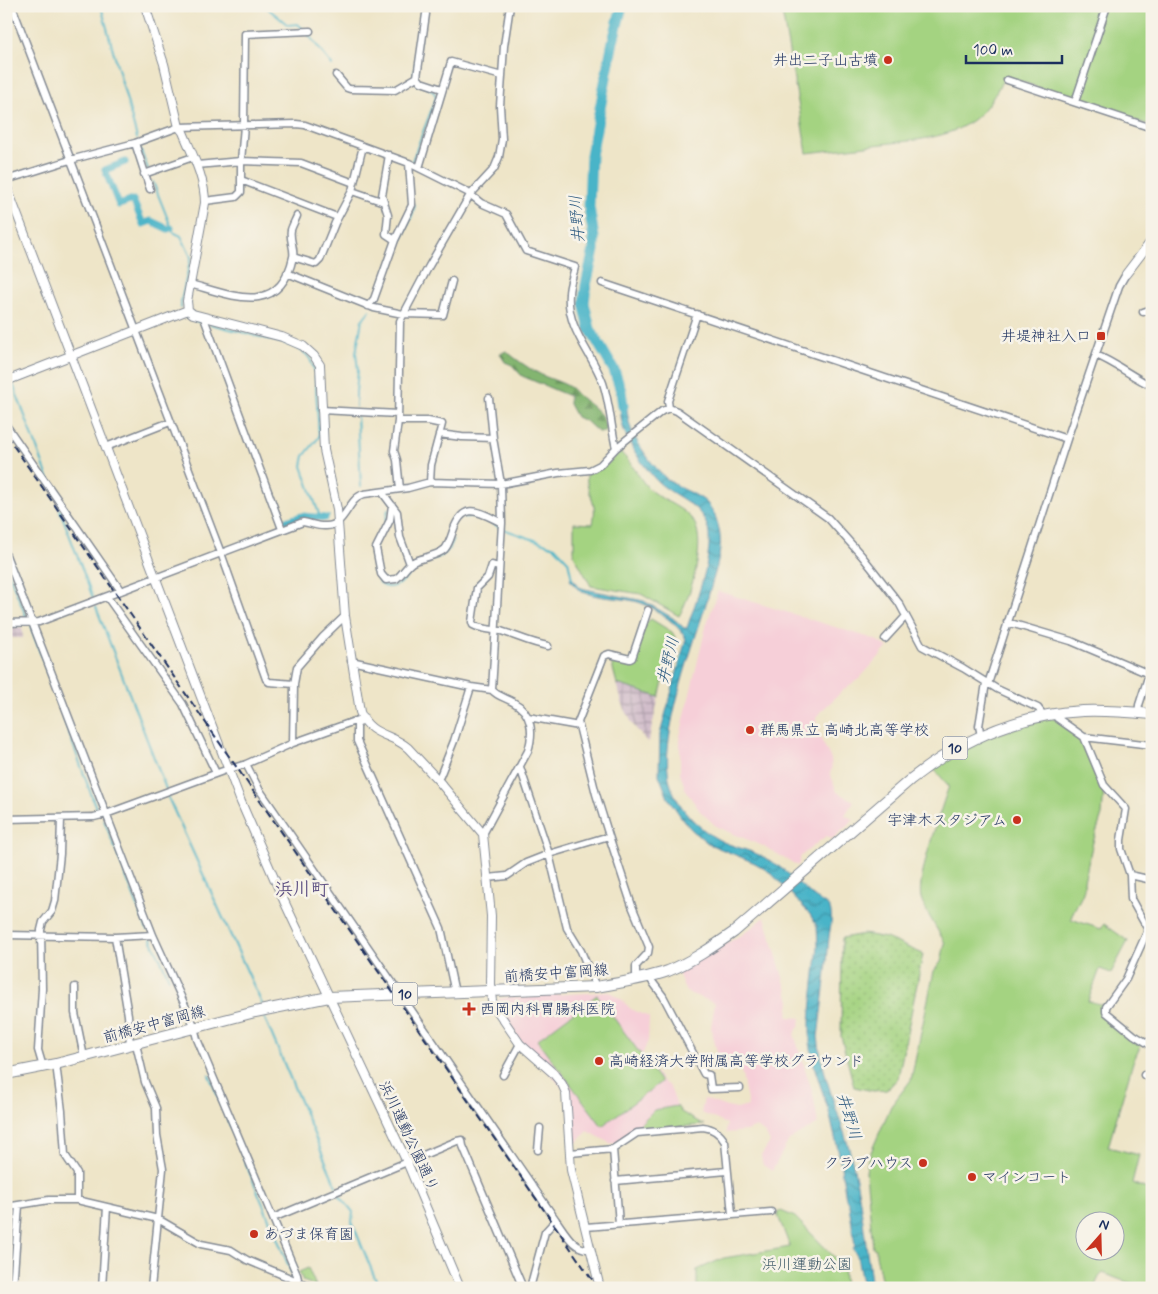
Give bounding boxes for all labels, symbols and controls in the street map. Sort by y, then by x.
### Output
scale bar [966,32,1062,64]
text: 100 m [973,41,1013,61]
place label: 井出二子山古墳 [773,51,878,71]
marker: 井出二子山古墳 [882,54,894,66]
water label: 井野川 [565,194,590,244]
place label: 井堤神社入口 [1001,327,1091,347]
marker: 井堤神社入口 [1095,330,1107,342]
water label: 井野川 [652,635,684,686]
place label: 群馬県立 高崎北高等学校 [760,721,929,741]
marker: 群馬県立 高崎北高等学校 [744,724,756,736]
road number: 10 [942,736,968,760]
place label: 宇津木スタジアム [887,811,1007,831]
marker: 宇津木スタジアム [1011,814,1023,826]
district label: 浜川町 [275,878,329,902]
street label: 前橋安中富岡線 [503,960,609,988]
road number: 10 [392,982,418,1006]
place label: 西岡内科胃腸科医院 [480,1000,615,1020]
street label: 前橋安中富岡線 [101,1002,208,1048]
marker: 西岡内科胃腸科医院 [462,1002,476,1016]
place label: 高崎経済大学附属高等学校グラウンド [609,1052,864,1072]
marker: 高崎経済大学附属高等学校グラウンド [593,1055,605,1067]
street label: 浜川運動公園通り [374,1078,443,1195]
water label: 井野川 [832,1090,866,1142]
place label: クラブハウス [824,1154,913,1174]
marker: クラブハウス [917,1157,929,1169]
place label: マインコート [982,1168,1071,1188]
marker: マインコート [966,1171,978,1183]
north arrow [1076,1212,1126,1262]
text: N [1097,1215,1112,1235]
place label: あづま保育園 [264,1225,354,1245]
marker: あづま保育園 [248,1228,260,1240]
park label: 浜川運動公園 [762,1255,852,1275]

